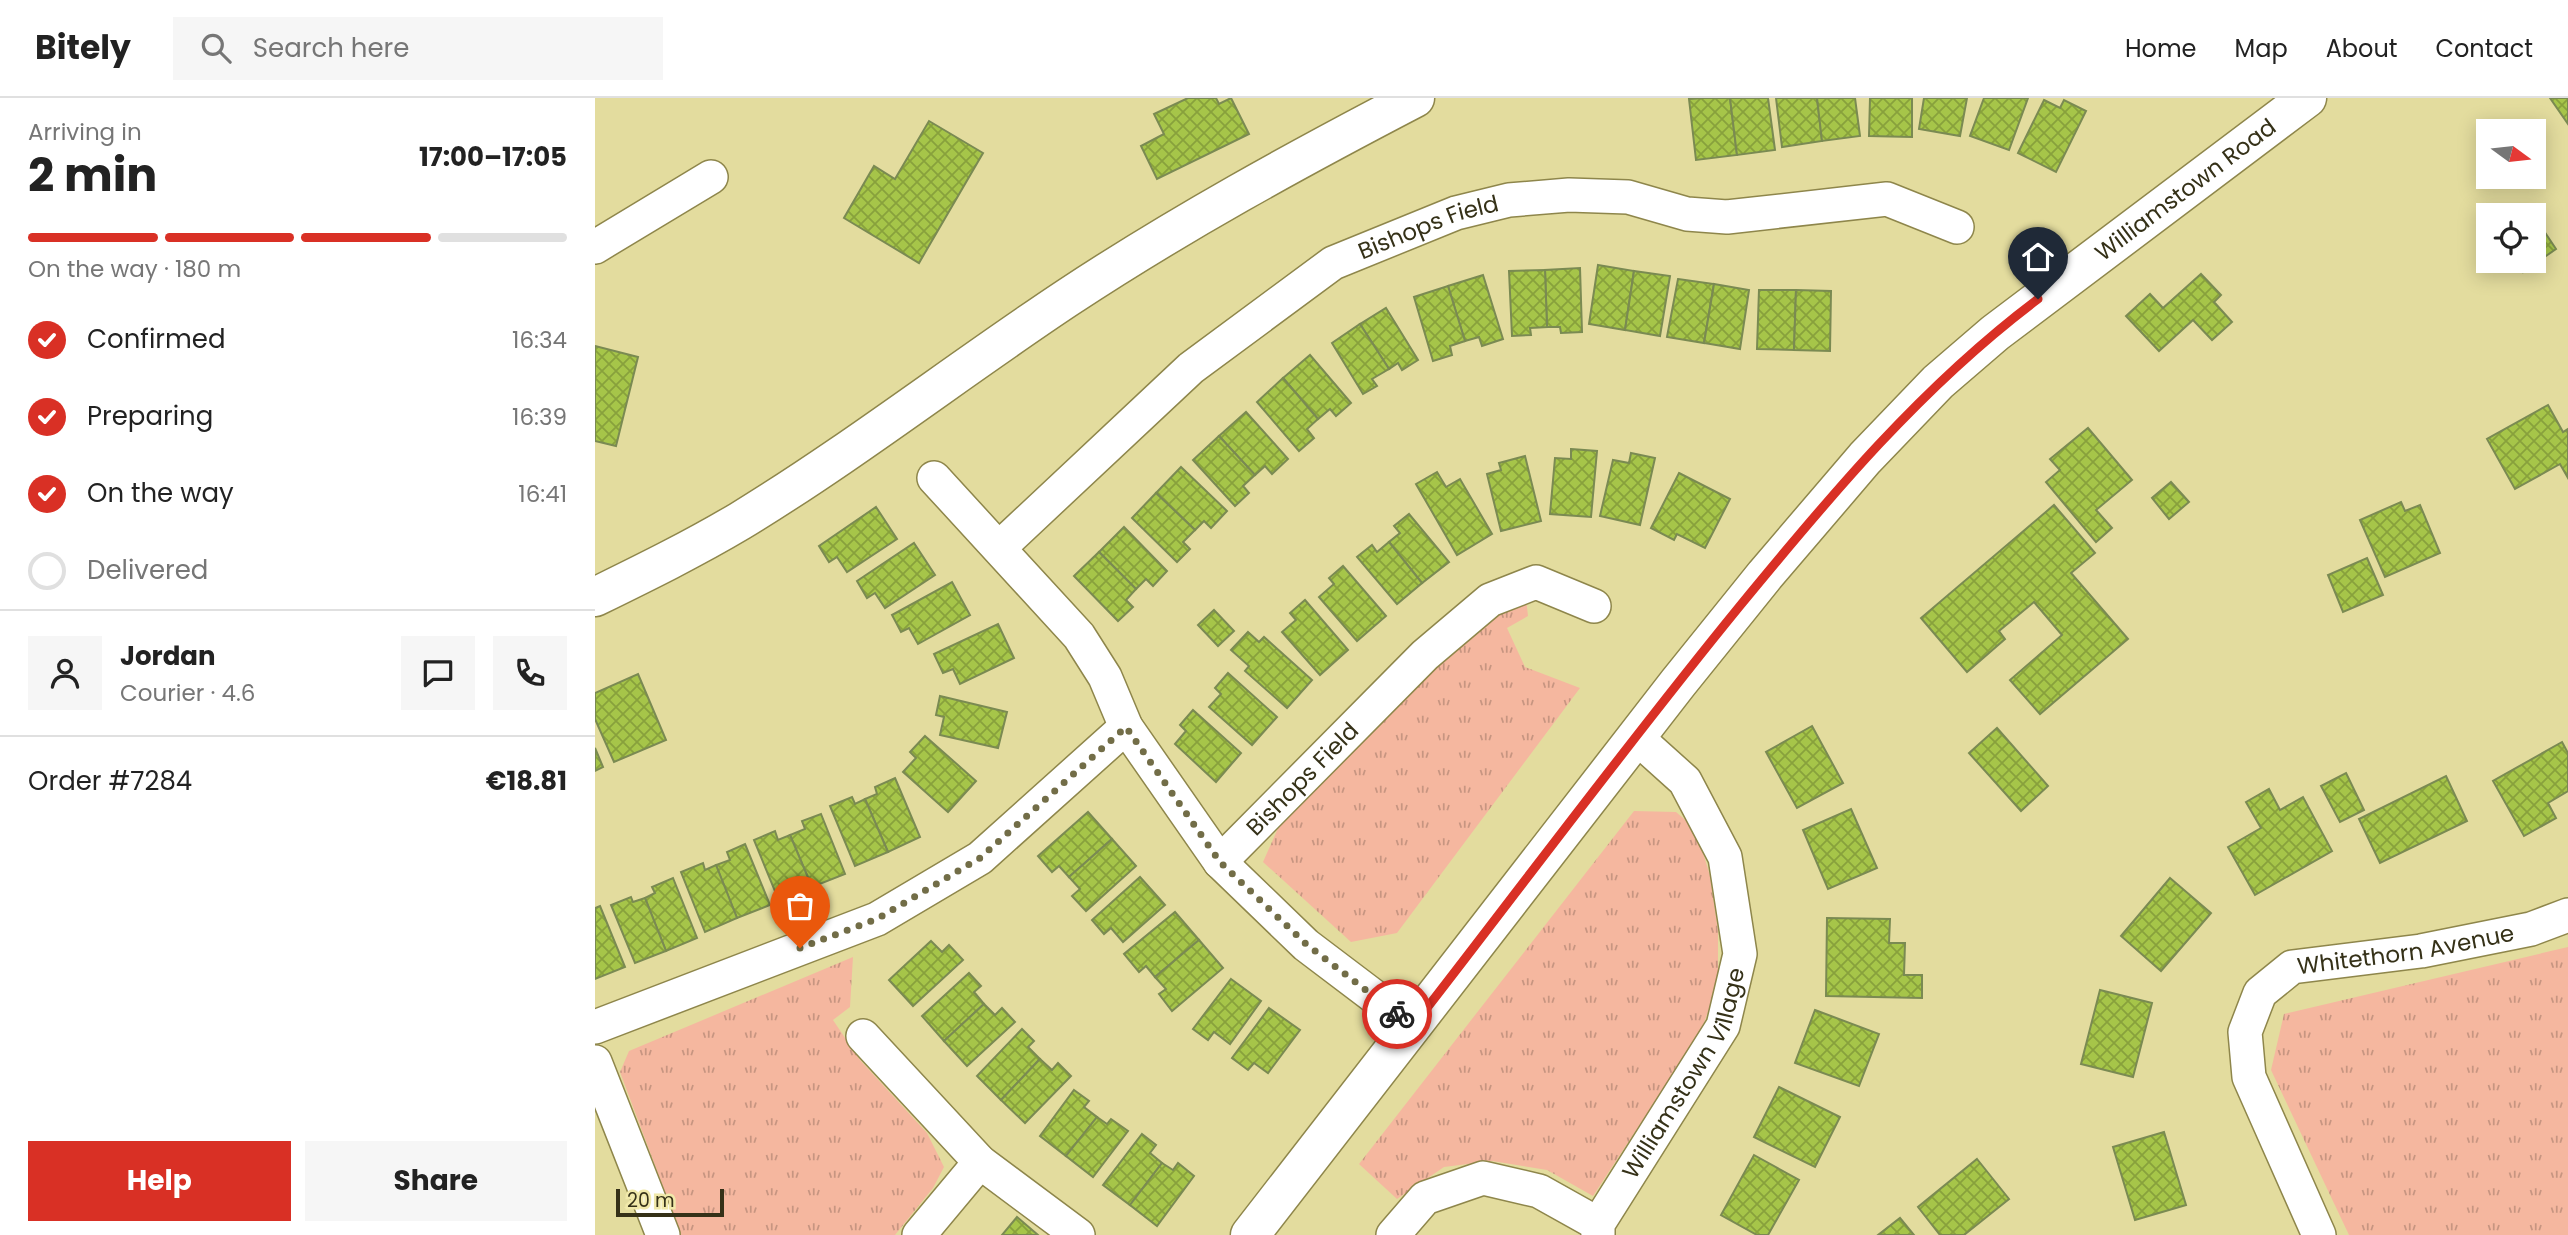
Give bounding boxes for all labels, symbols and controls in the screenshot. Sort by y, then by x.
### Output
search box [173,17,663,80]
text: Bitely [35,24,131,71]
icon: search [197,29,235,67]
text: Search here [253,30,409,66]
text: Home [2125,32,2197,65]
text: Map [2235,32,2288,65]
text: About [2326,32,2397,65]
text: Contact [2435,32,2533,65]
street label: Williamstown Road [2088,111,2283,268]
text: Arriving in [28,116,142,148]
north arrow [2476,119,2546,189]
map controls [2476,119,2546,273]
text: 17:00–17:05 [419,139,567,175]
text: 2 min [28,143,157,207]
street label: Bishops Field [1353,187,1502,267]
button: locate [2476,203,2546,273]
pin [2008,227,2068,299]
icon: home [2019,238,2057,276]
text: On the way · 180 m [28,253,241,285]
icon: check [28,321,66,359]
text: Confirmed [87,321,225,357]
text: 16:34 [512,324,567,356]
icon: check [28,398,66,436]
text: Preparing [87,398,213,434]
text: 16:39 [512,401,567,433]
icon: check [28,475,66,513]
text: On the way [87,475,234,511]
text: 16:41 [518,478,567,510]
text: Delivered [87,552,208,588]
button: person [28,636,102,710]
button: chat [401,636,475,710]
button: phone [493,636,567,710]
text: Jordan [120,638,216,674]
text: Courier · 4.6 [120,677,255,709]
street label: Bishops Field [1239,715,1366,843]
text: Order #7284 [28,763,192,799]
text: €18.81 [486,763,567,799]
pin [770,876,830,948]
icon: bag [781,887,819,925]
street label: Whitethorn Avenue [2295,917,2517,982]
street label: Williamstown Village [1615,964,1752,1185]
courier [1362,979,1432,1049]
icon: bike [1378,995,1416,1033]
button: Help [28,1141,291,1221]
button: Share [305,1141,567,1221]
scale bar [616,1186,725,1218]
text: 20 m [627,1187,675,1214]

